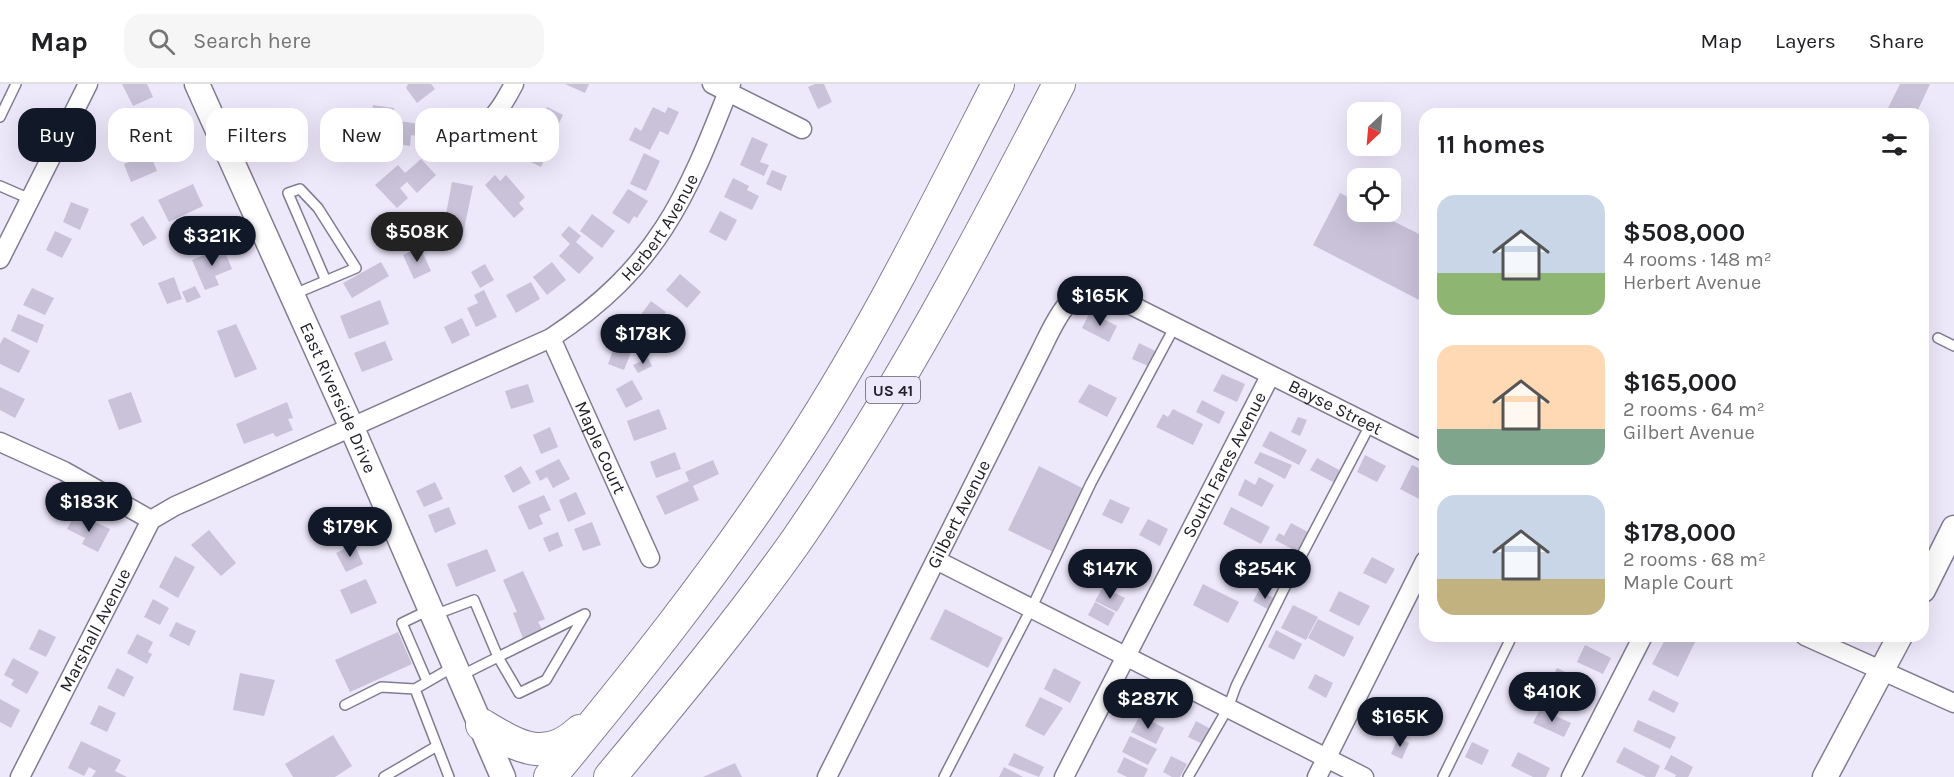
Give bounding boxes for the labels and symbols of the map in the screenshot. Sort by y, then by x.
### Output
north arrow [1347,102,1401,156]
street label: Herbert Avenue [616,170,703,286]
pin: $508K [375,212,459,263]
pin: $321K [170,216,254,267]
pin: $165K [1058,276,1142,327]
pin: $178K [601,314,685,365]
street label: East Riverside Drive [295,319,381,477]
street label: Bayse Street [1285,375,1386,440]
road number: US 41 [866,377,920,403]
street label: South Fares Avenue [1178,388,1271,542]
street label: Maple Court [570,398,631,497]
street label: Gilbert Avenue [922,456,995,572]
pin: $183K [47,482,131,533]
pin: $179K [308,507,392,558]
pin: $147K [1068,549,1152,600]
pin: $254K [1223,549,1307,600]
street label: Marshall Avenue [54,565,136,695]
pin: $410K [1510,672,1594,723]
pin: $287K [1106,679,1190,730]
pin: $165K [1358,697,1442,748]

